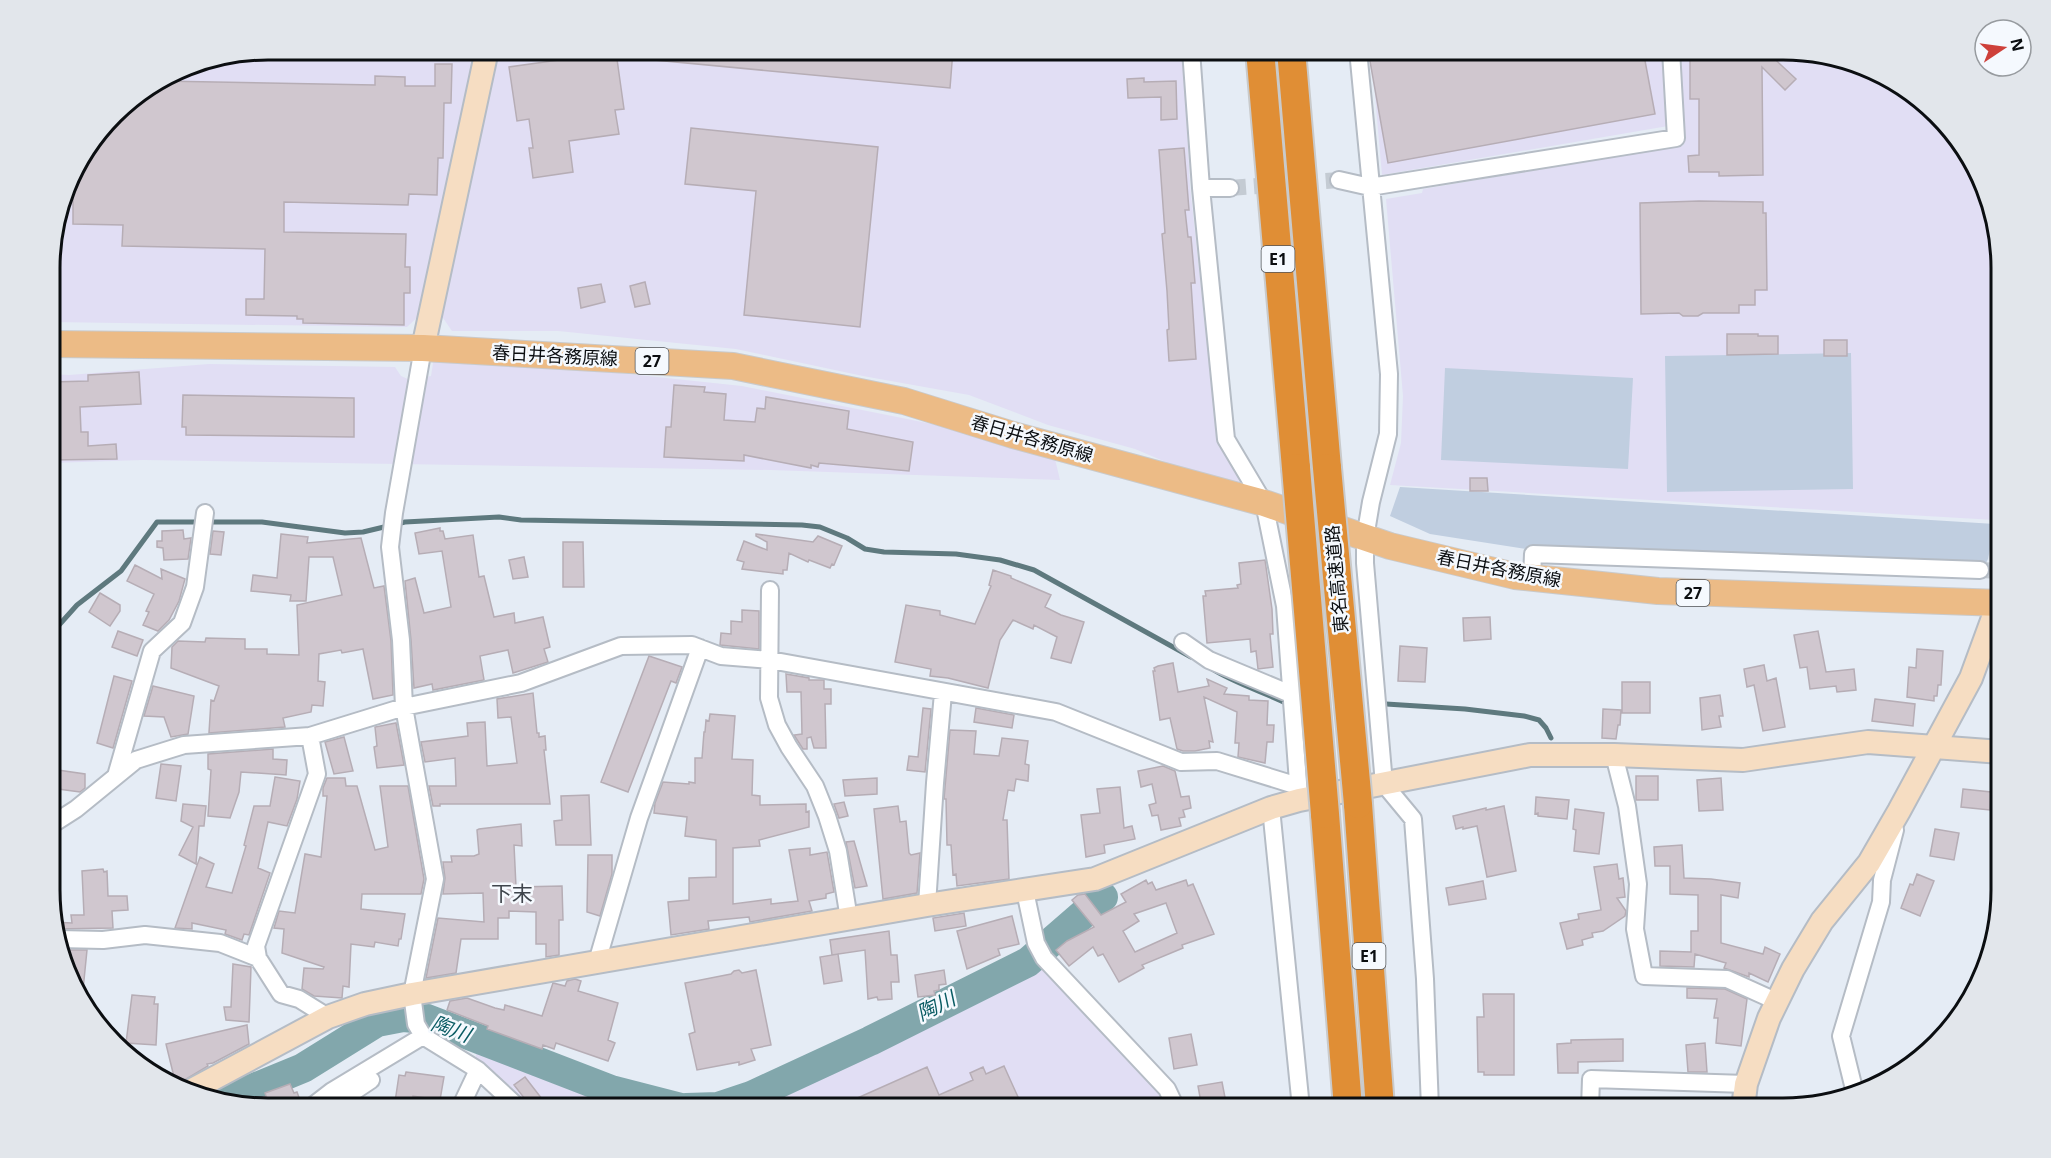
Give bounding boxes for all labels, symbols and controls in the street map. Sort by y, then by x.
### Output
north arrow [1973,18,2033,78]
text: N [2005,36,2030,53]
road number: E1 [1262,246,1294,272]
street label: 春日井各務原線 [492,340,619,370]
road number: 27 [636,348,668,374]
street label: 春日井各務原線 [968,409,1096,467]
street label: 東名高速道路 [1319,524,1353,634]
street label: 春日井各務原線 [1435,544,1563,592]
road number: 27 [1676,580,1710,606]
district label: 下末 [491,879,533,907]
road number: E1 [1352,943,1386,969]
water label: 陶川 [912,984,961,1026]
water label: 陶川 [428,1009,476,1049]

